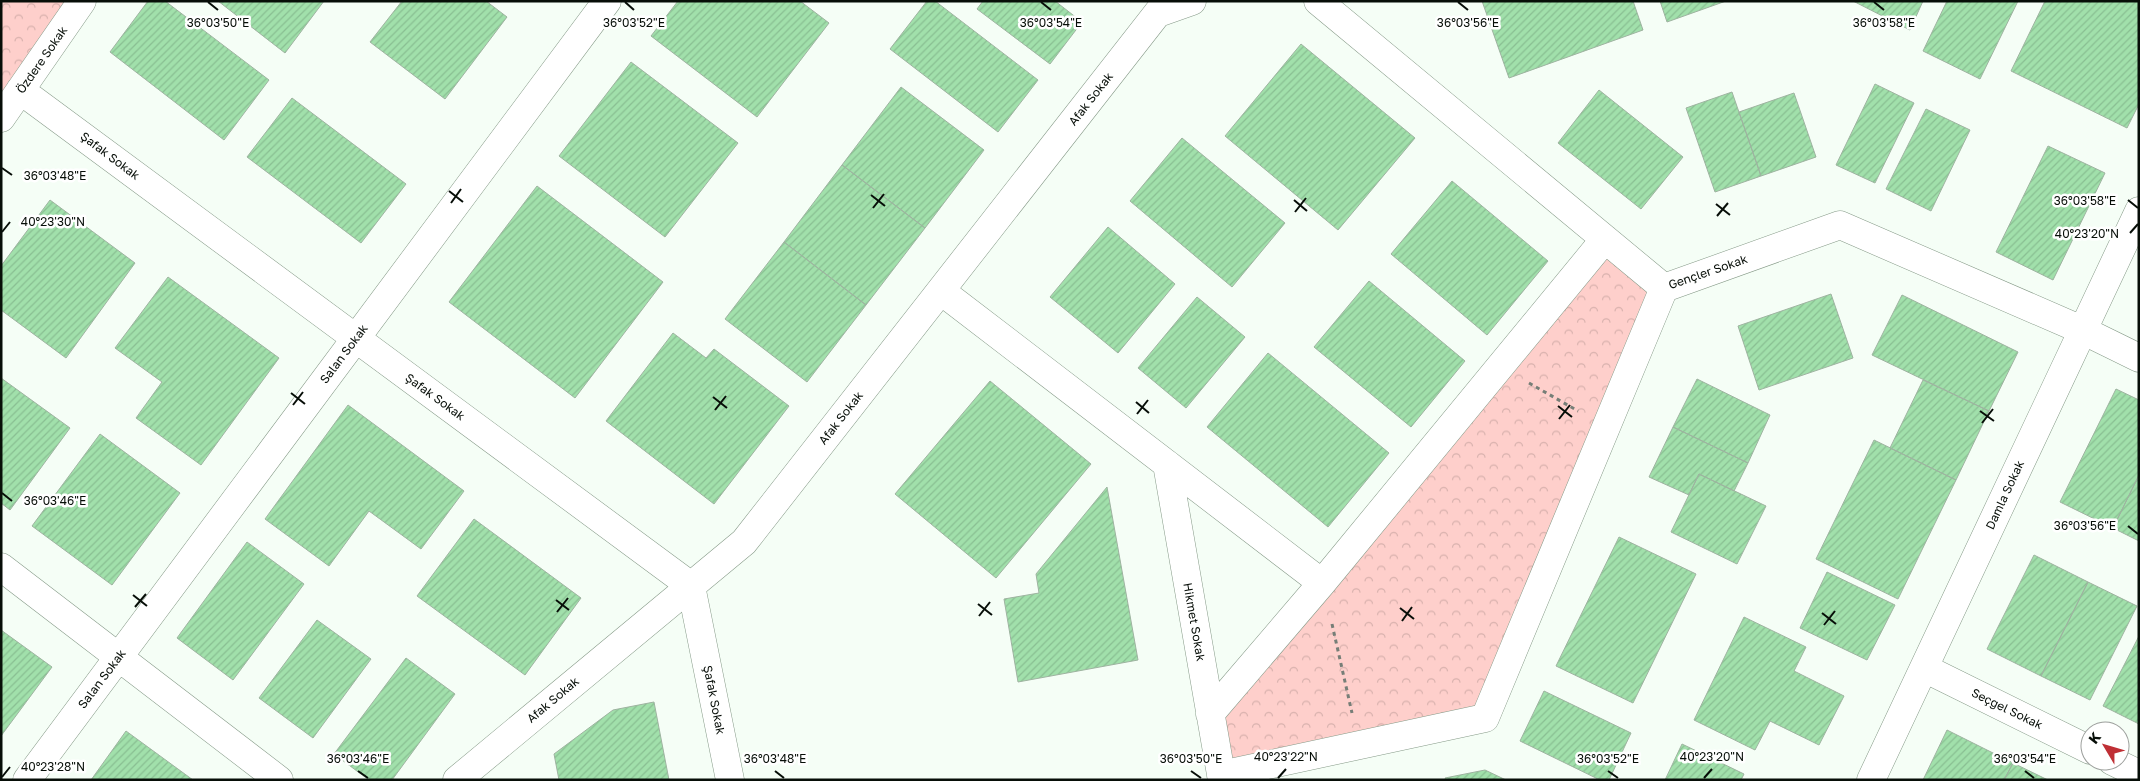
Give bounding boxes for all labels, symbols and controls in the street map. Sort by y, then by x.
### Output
text: 36°03'50"E [187,15,249,30]
text: 36°03'52"E [603,15,665,30]
text: 36°03'54"E [1020,15,1082,30]
text: 36°03'56"E [1437,15,1499,30]
text: 36°03'58"E [1853,15,1915,30]
street label: Özdere Sokak [13,23,70,96]
street label: Afak Sokak [1065,69,1116,128]
street label: Şafak Sokak [78,128,143,183]
text: 36°03'48"E [24,168,86,183]
text: 36°03'58"E [2054,193,2116,208]
text: 40°23'30"N [21,214,85,229]
text: 40°23'20"N [2055,226,2119,241]
street label: Gençler Sokak [1666,251,1750,292]
street label: Salan Sokak [316,321,371,386]
street label: Şafak Sokak [402,370,468,423]
street label: Afak Sokak [815,388,866,447]
street label: Damla Sokak [1982,458,2027,532]
text: 36°03'46"E [24,493,86,508]
text: 36°03'56"E [2054,518,2116,533]
street label: Hikmet Sokak [1180,581,1209,663]
street label: Salan Sokak [74,646,129,711]
street label: Şafak Sokak [700,664,729,736]
street label: Afak Sokak [523,673,582,726]
street label: Seçgel Sokak [1969,685,2046,732]
north arrow [2080,721,2130,771]
text: K [2085,728,2104,747]
text: 40°23'22"N [1254,749,1318,764]
text: 40°23'20"N [1680,749,1744,764]
text: 36°03'46"E [327,751,389,766]
text: 36°03'48"E [744,751,806,766]
text: 36°03'50"E [1160,751,1222,766]
text: 36°03'52"E [1577,751,1639,766]
text: 36°03'54"E [1994,751,2056,766]
text: 40°23'28"N [21,759,85,774]

